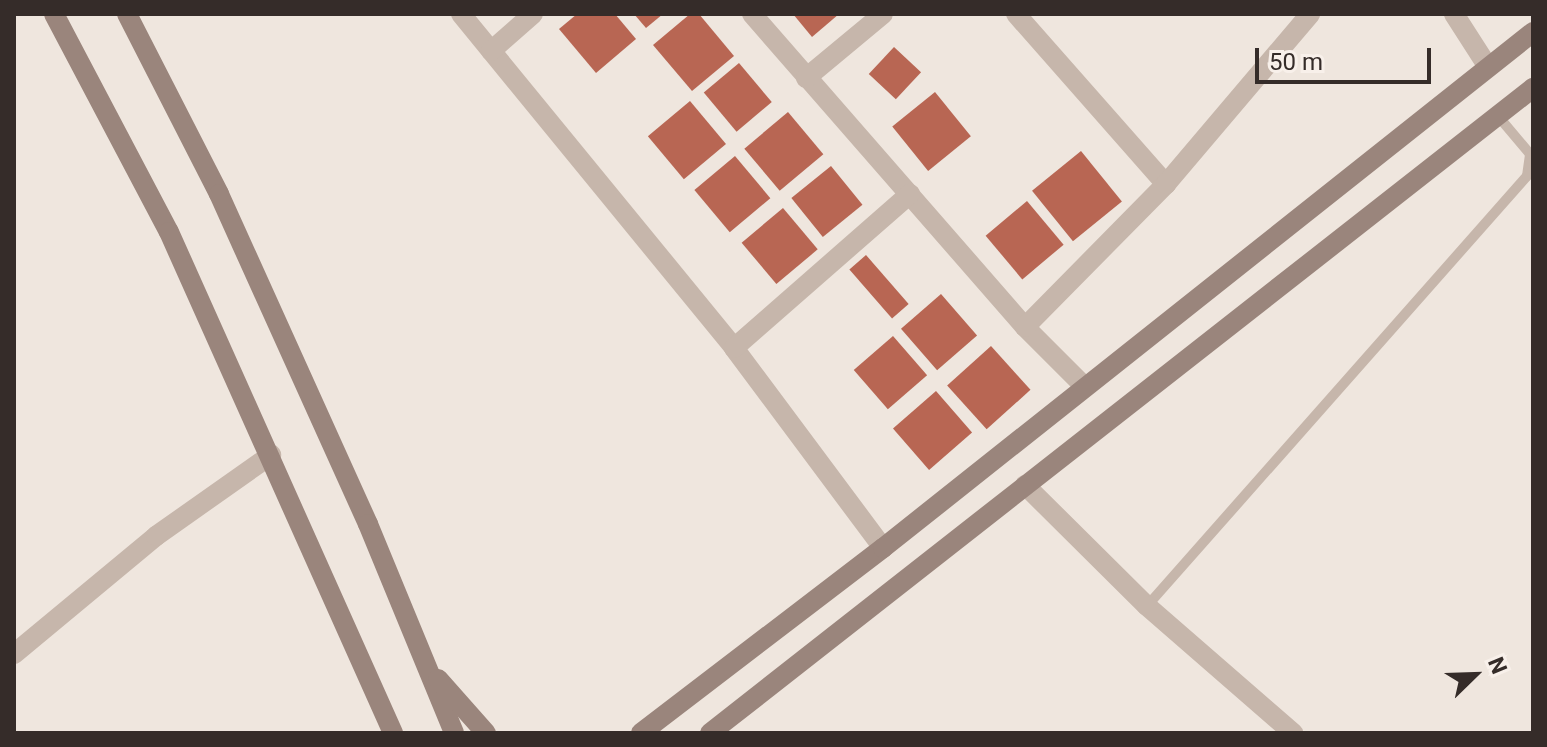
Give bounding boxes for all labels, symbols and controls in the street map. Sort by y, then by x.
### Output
scale bar [1259,32,1435,82]
text: 50 m [1269,48,1323,76]
north arrow [1435,635,1515,715]
text: N [1483,653,1512,677]

